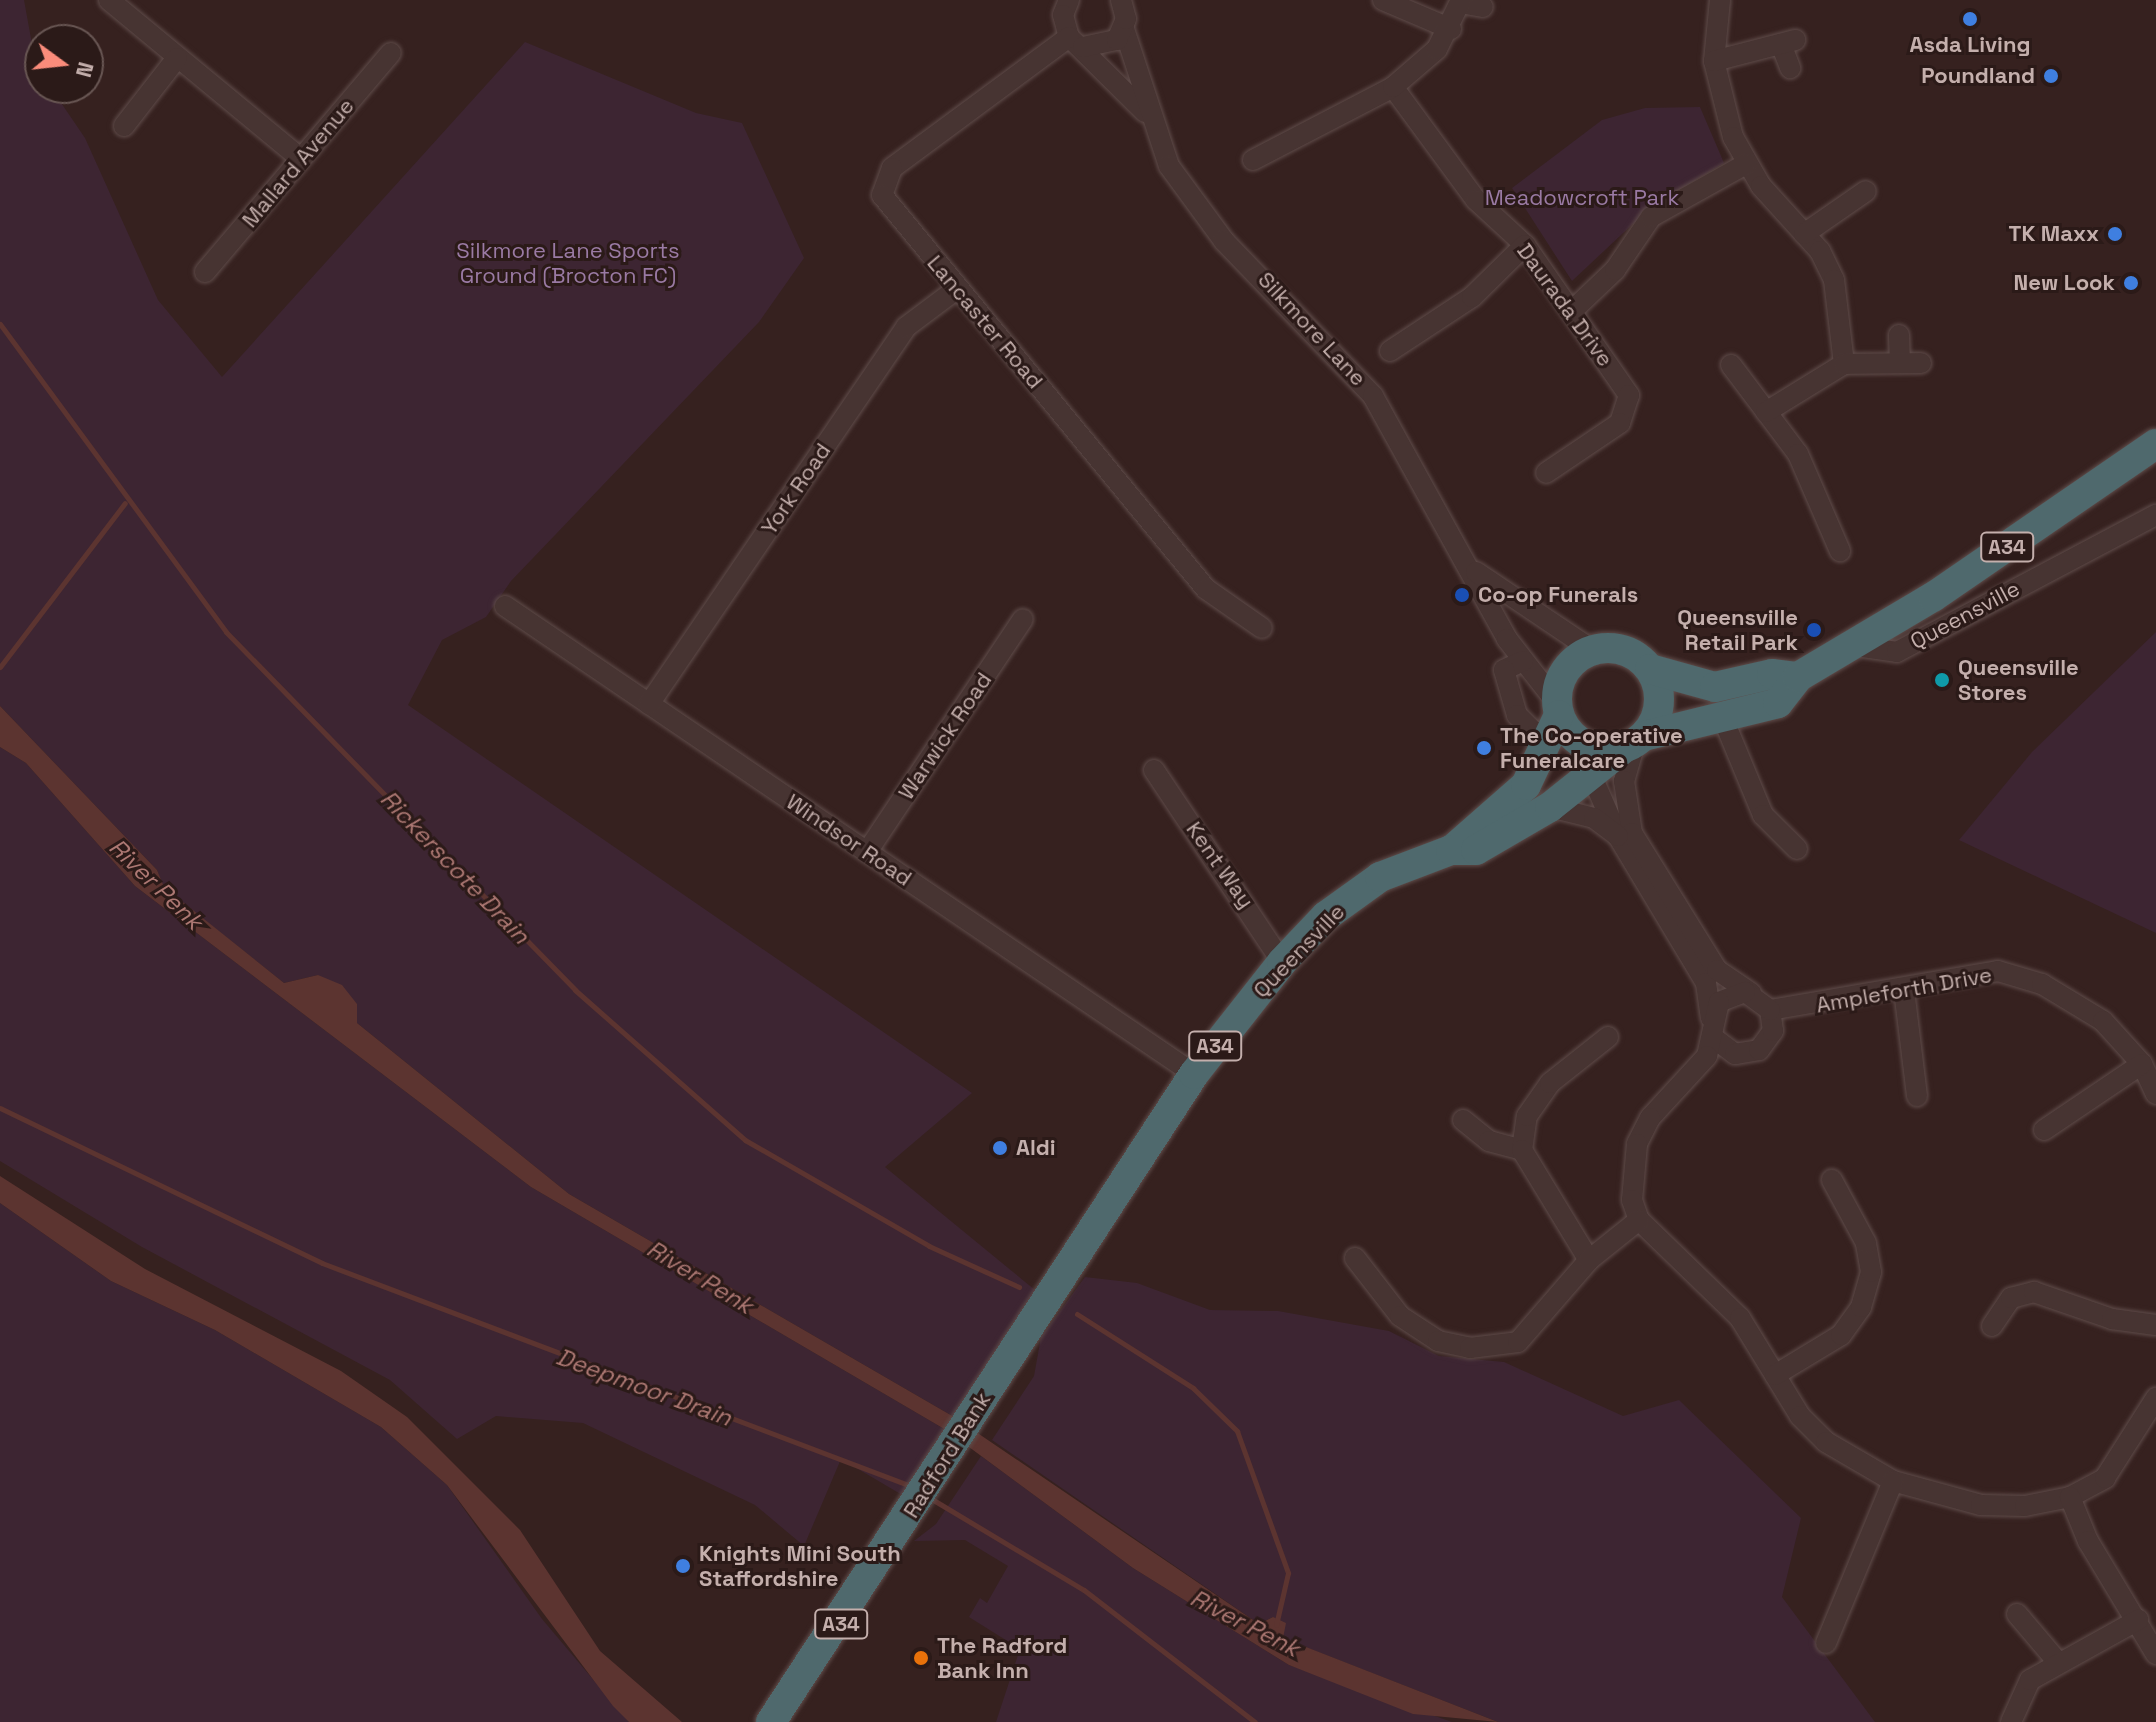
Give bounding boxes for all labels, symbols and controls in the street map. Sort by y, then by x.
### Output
marker: Asda Living [1961,10,1979,28]
north arrow [24,24,104,104]
place label: Asda Living [1909,32,2031,58]
text: N [70,59,101,80]
place label: Poundland [1921,63,2035,89]
marker: Poundland [2042,67,2060,85]
street label: Mallard Avenue [236,93,360,233]
park label: Meadowcroft Park [1485,185,1679,211]
place label: TK Maxx [2009,221,2099,247]
marker: TK Maxx [2106,225,2124,243]
park label: Silkmore Lane Sports Ground (Brocton FC) [456,237,680,288]
street label: Daurada Drive [1511,238,1619,372]
street label: Lancaster Road [922,250,1048,394]
street label: Silkmore Lane [1252,266,1372,392]
place label: New Look [2014,270,2115,296]
marker: New Look [2122,274,2140,292]
street label: York Road [756,438,836,540]
road number: A34 [1979,531,2035,563]
street label: Queensville [1906,575,2024,655]
place label: Co-op Funerals [1478,582,1638,608]
marker: Co-op Funerals [1453,586,1471,604]
place label: Queensville Retail Park [1677,604,1798,656]
marker: Queensville Retail Park [1805,621,1823,639]
place label: Queensville Stores [1958,654,2079,706]
street label: Warwick Road [893,667,997,805]
marker: Queensville Stores [1933,671,1951,689]
place label: The Co-operative Funeralcare [1500,722,1683,774]
marker: The Co-operative Funeralcare [1475,739,1493,757]
water label: Rickerscote Drain [374,784,536,950]
street label: Windsor Road [781,788,917,892]
street label: Kent Way [1181,817,1259,913]
water label: River Penk [103,832,209,936]
street label: Queensville [1248,899,1350,1003]
street label: Ampleforth Drive [1814,962,1994,1018]
road number: A34 [1187,1030,1243,1062]
place label: Aldi [1016,1135,1056,1161]
marker: Aldi [991,1139,1009,1157]
water label: River Penk [642,1234,758,1320]
water label: Deepmoor Drain [553,1342,735,1432]
street label: Radford Bank [898,1387,996,1523]
place label: Knights Mini South Staffordshire [699,1540,901,1592]
marker: Knights Mini South Staffordshire [674,1557,692,1575]
water label: River Penk [1186,1583,1304,1663]
road number: A34 [813,1608,869,1640]
place label: The Radford Bank Inn [937,1632,1067,1684]
marker: The Radford Bank Inn [912,1649,930,1667]

